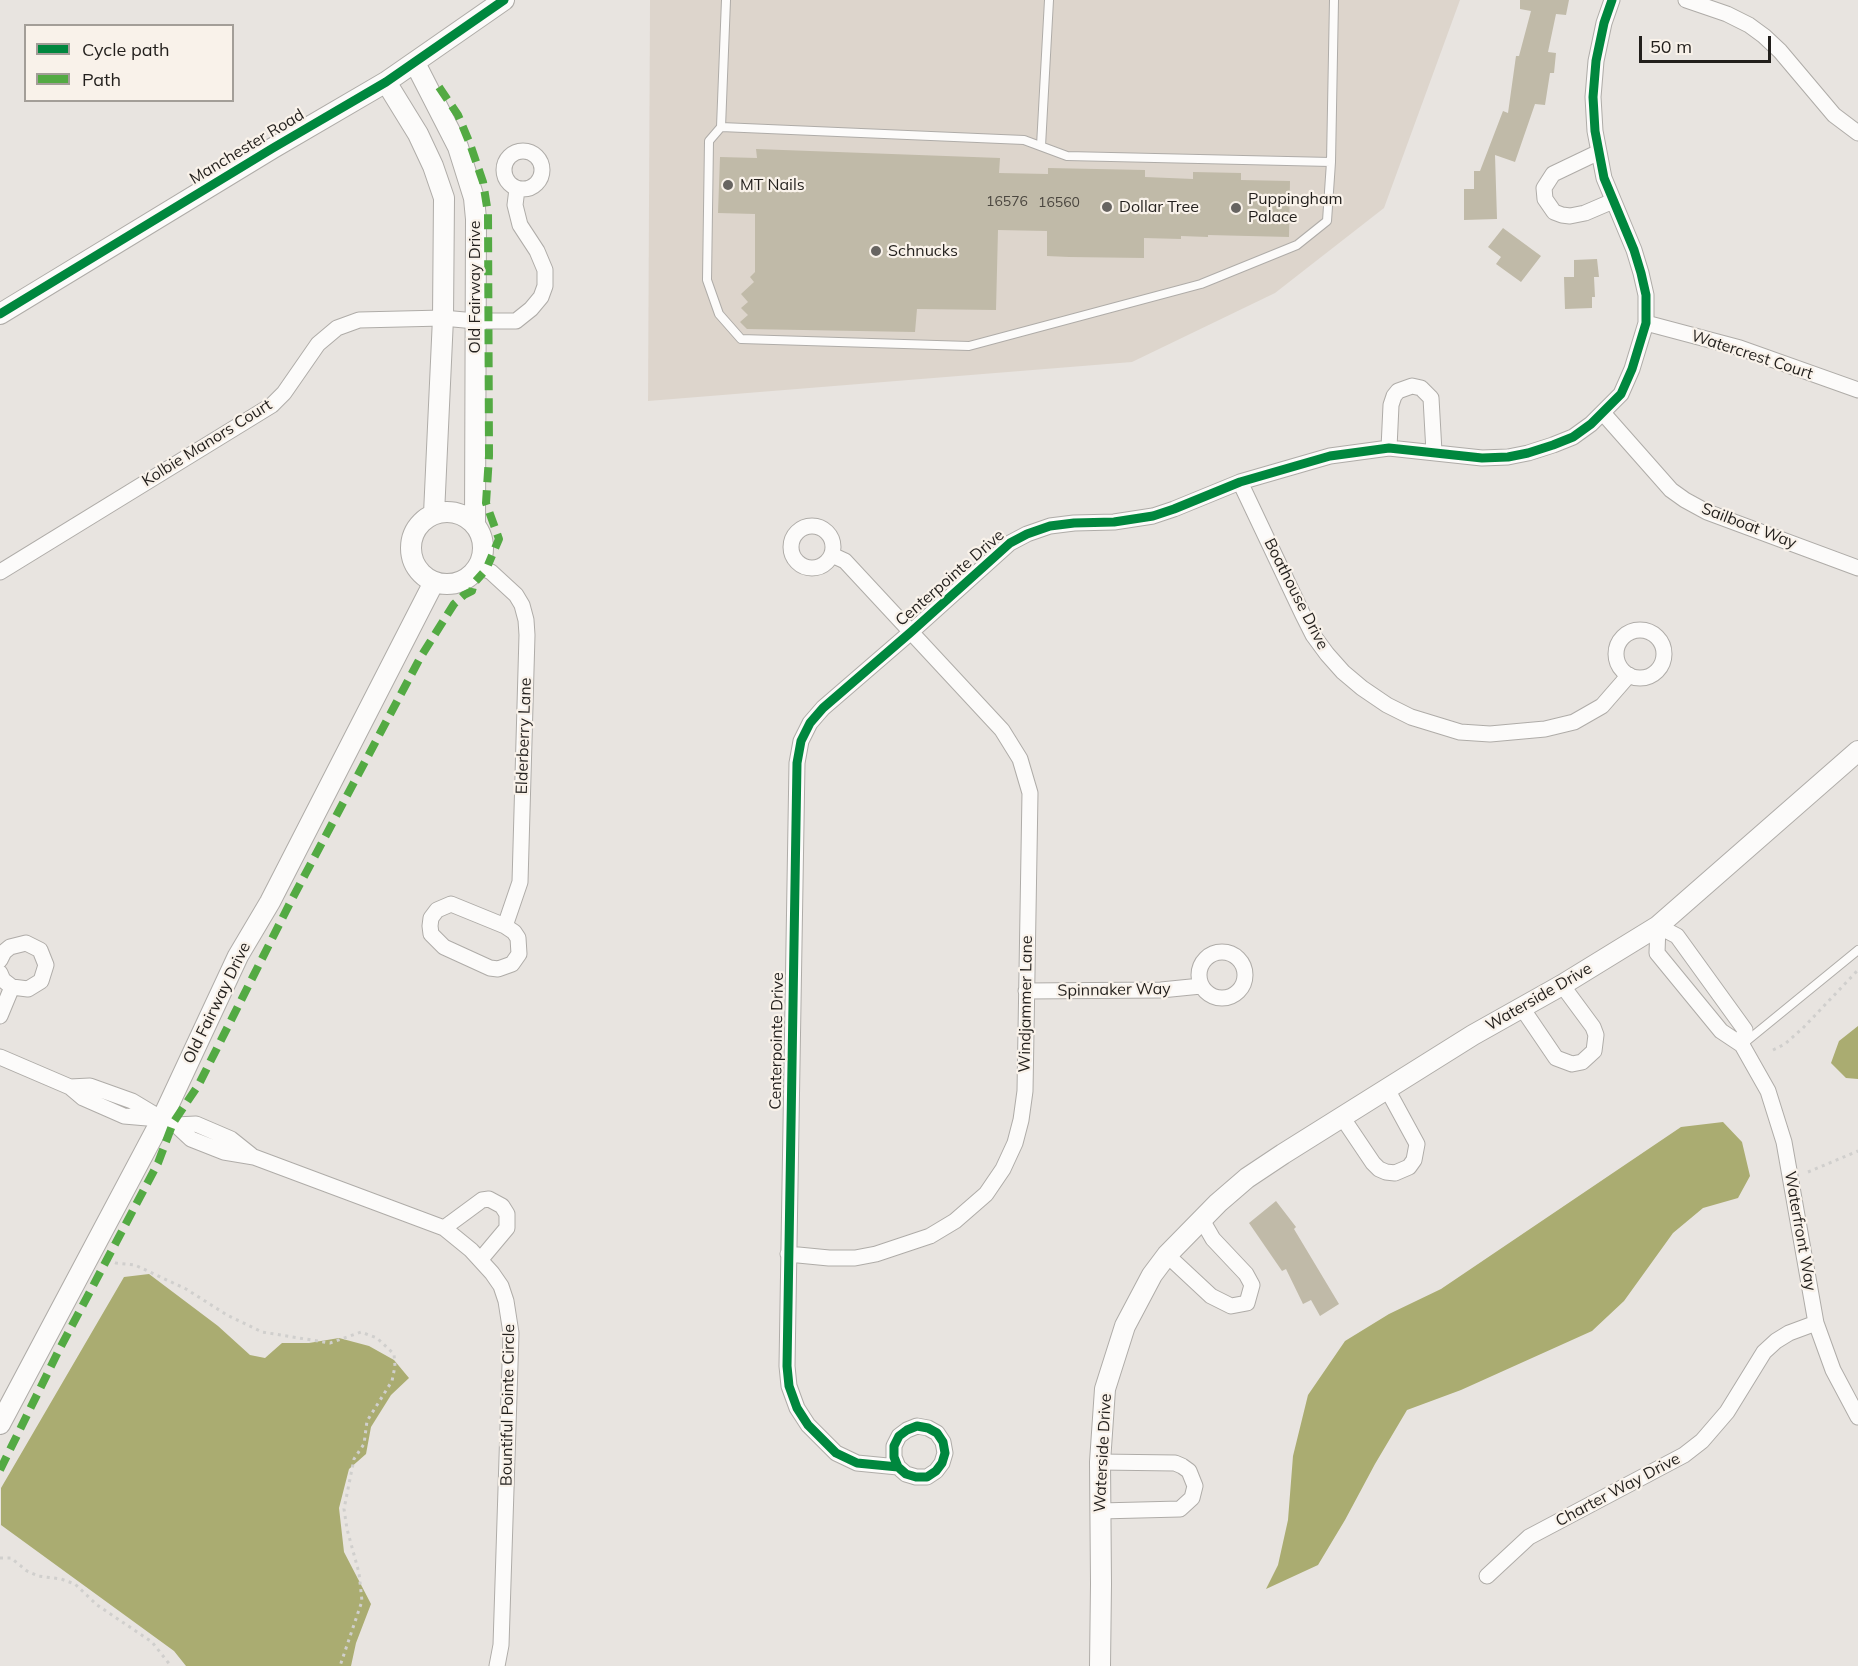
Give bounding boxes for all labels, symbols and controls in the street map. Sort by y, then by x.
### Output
legend [24,24,234,102]
scale bar [1642,24,1774,62]
text: 50 m [1650,35,1692,58]
text: Cycle path [82,38,169,61]
text: Path [82,68,121,91]
street label: Manchester Road [186,105,308,189]
place label: MT Nails [740,175,805,195]
marker: MT Nails [721,178,735,192]
place label: Puppingham Palace [1248,189,1343,227]
house number: 16576 [986,194,1028,210]
house number: 16560 [1038,195,1080,211]
place label: Dollar Tree [1119,197,1199,217]
marker: Dollar Tree [1100,200,1114,214]
marker: Puppingham Palace [1229,201,1243,215]
street label: Old Fairway Drive [465,221,485,353]
place label: Schnucks [888,241,958,261]
marker: Schnucks [869,244,883,258]
street label: Watercrest Court [1689,326,1815,384]
street label: Kolbie Manors Court [139,395,275,491]
street label: Sailboat Way [1699,499,1799,553]
street label: Centerpointe Drive [892,526,1008,630]
street label: Boathouse Drive [1260,535,1332,653]
street label: Elderberry Lane [512,677,536,795]
street label: Windjammer Lane [1015,935,1037,1073]
street label: Old Fairway Drive [179,939,255,1067]
street label: Waterside Drive [1483,959,1595,1035]
street label: Centerpointe Drive [766,972,788,1110]
street label: Spinnaker Way [1057,979,1171,1001]
street label: Waterfront Way [1780,1170,1820,1292]
street label: Bountiful Pointe Circle [497,1324,519,1486]
street label: Waterside Drive [1090,1393,1116,1513]
street label: Charter Way Drive [1553,1449,1683,1531]

